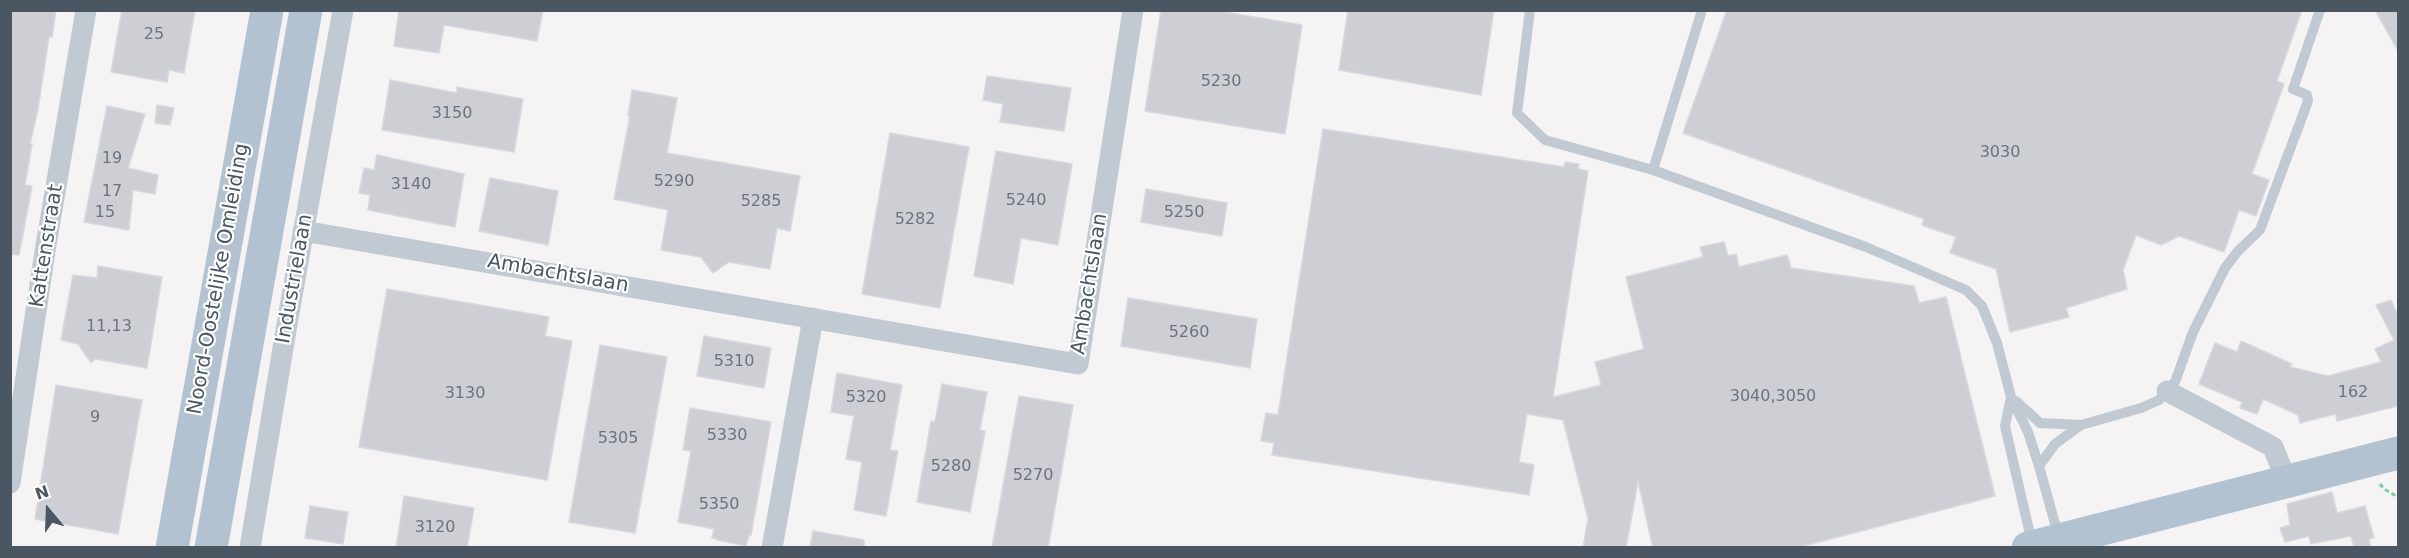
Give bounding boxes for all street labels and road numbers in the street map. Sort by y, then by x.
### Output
street label: Noord-Oostelijke Omleiding [183,142,255,416]
street label: Kattenstraat [25,183,69,309]
street label: Industrielaan [272,212,318,346]
street label: Ambachtslaan [1067,212,1113,356]
street label: Ambachtslaan [486,250,630,298]

